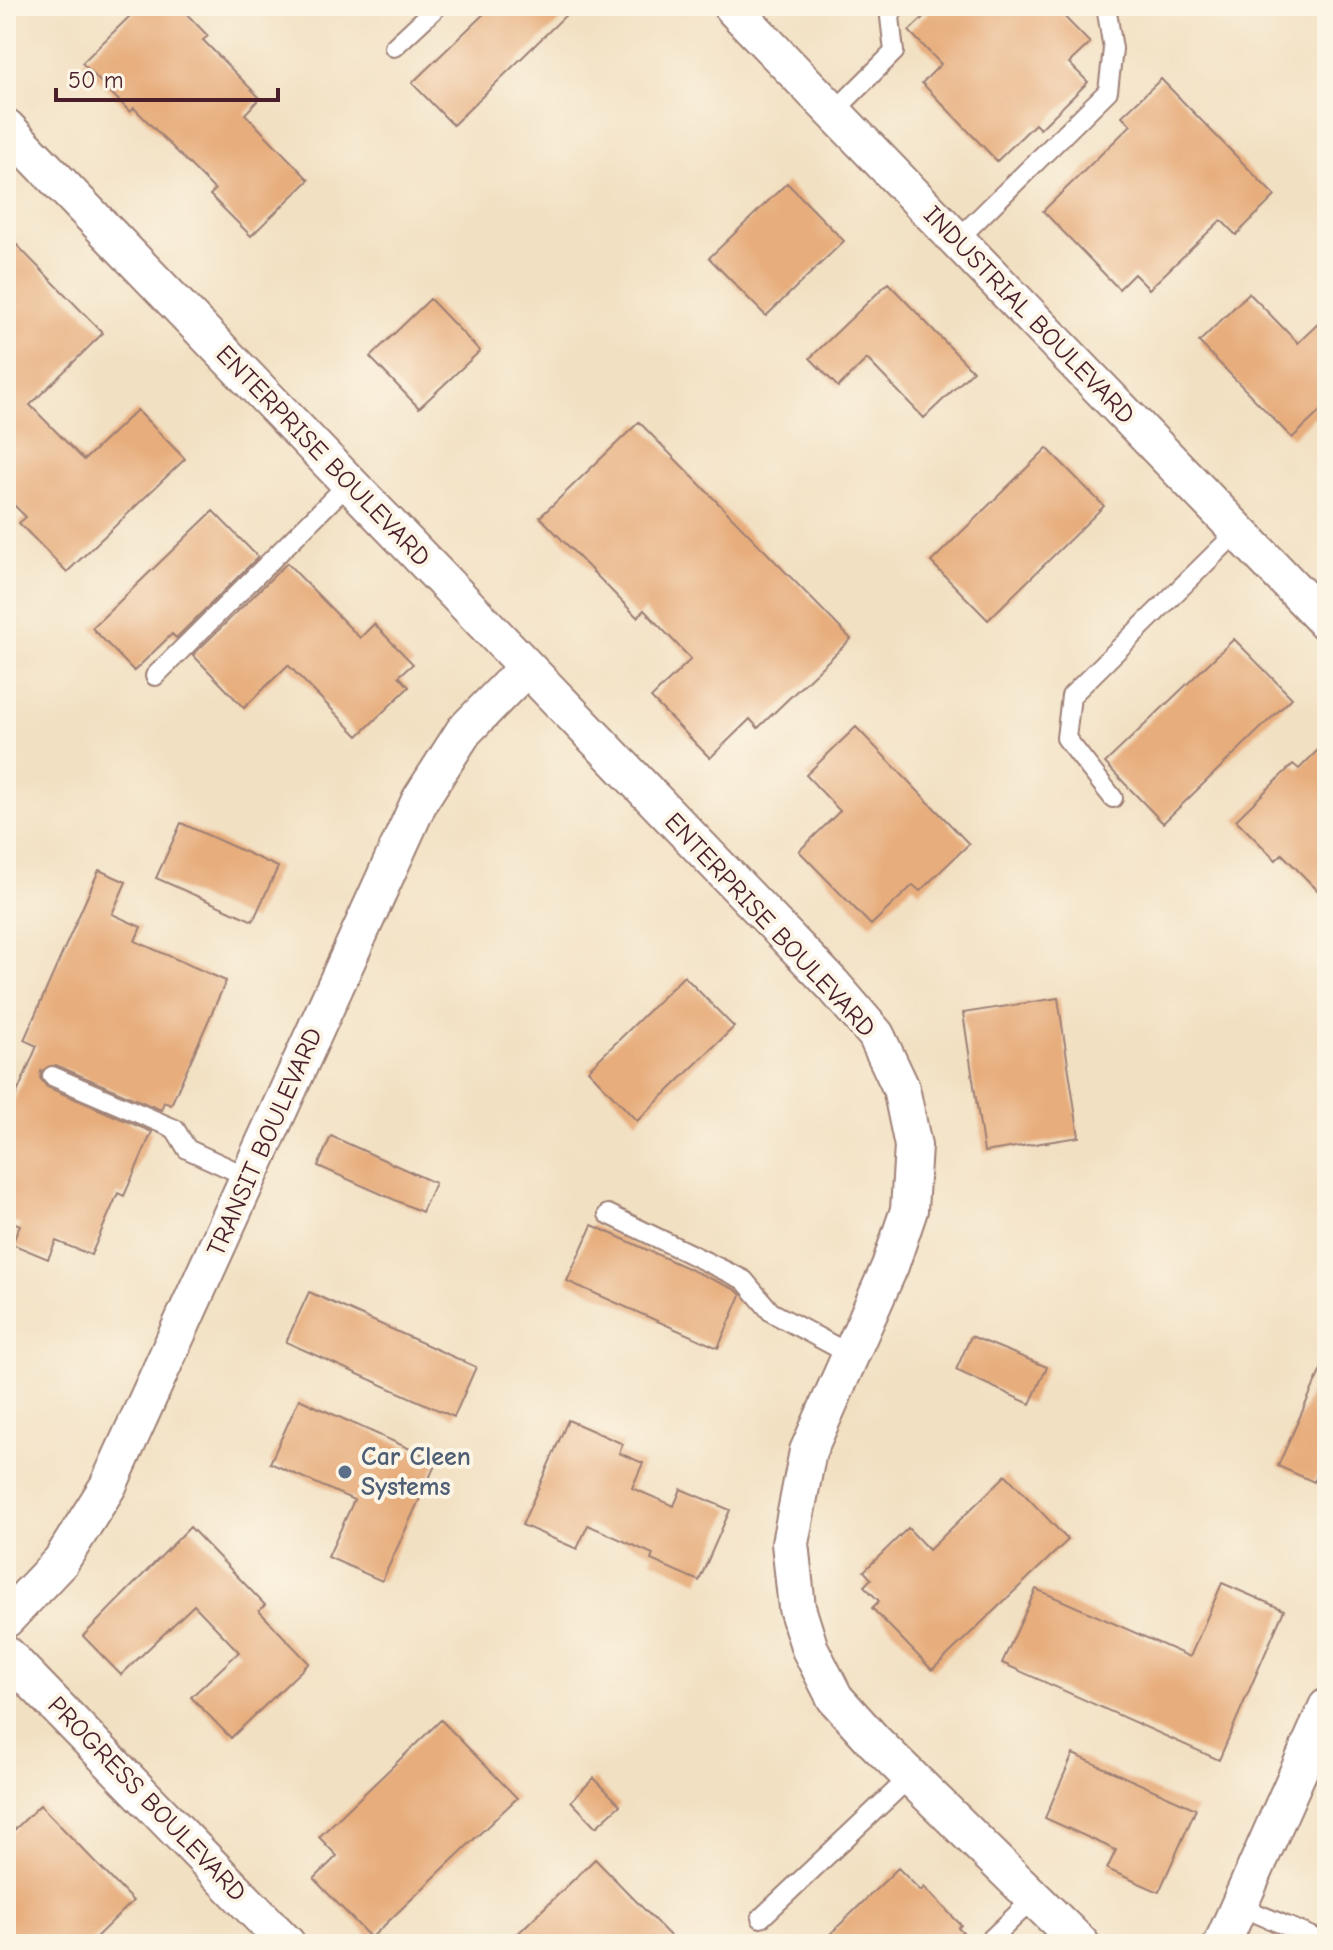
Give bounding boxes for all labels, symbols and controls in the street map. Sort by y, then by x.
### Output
scale bar [56,52,278,102]
text: 50 m [68,66,124,94]
street label: INDUSTRIAL BOULEVARD [917,200,1141,430]
street label: ENTERPRISE BOULEVARD [210,339,436,573]
street label: ENTERPRISE BOULEVARD [658,807,882,1043]
street label: TRANSIT BOULEVARD [201,1023,329,1261]
place label: Car Cleen Systems [361,1442,471,1502]
marker: Car Cleen Systems [336,1463,354,1481]
street label: PROGRESS BOULEVARD [41,1690,253,1908]

